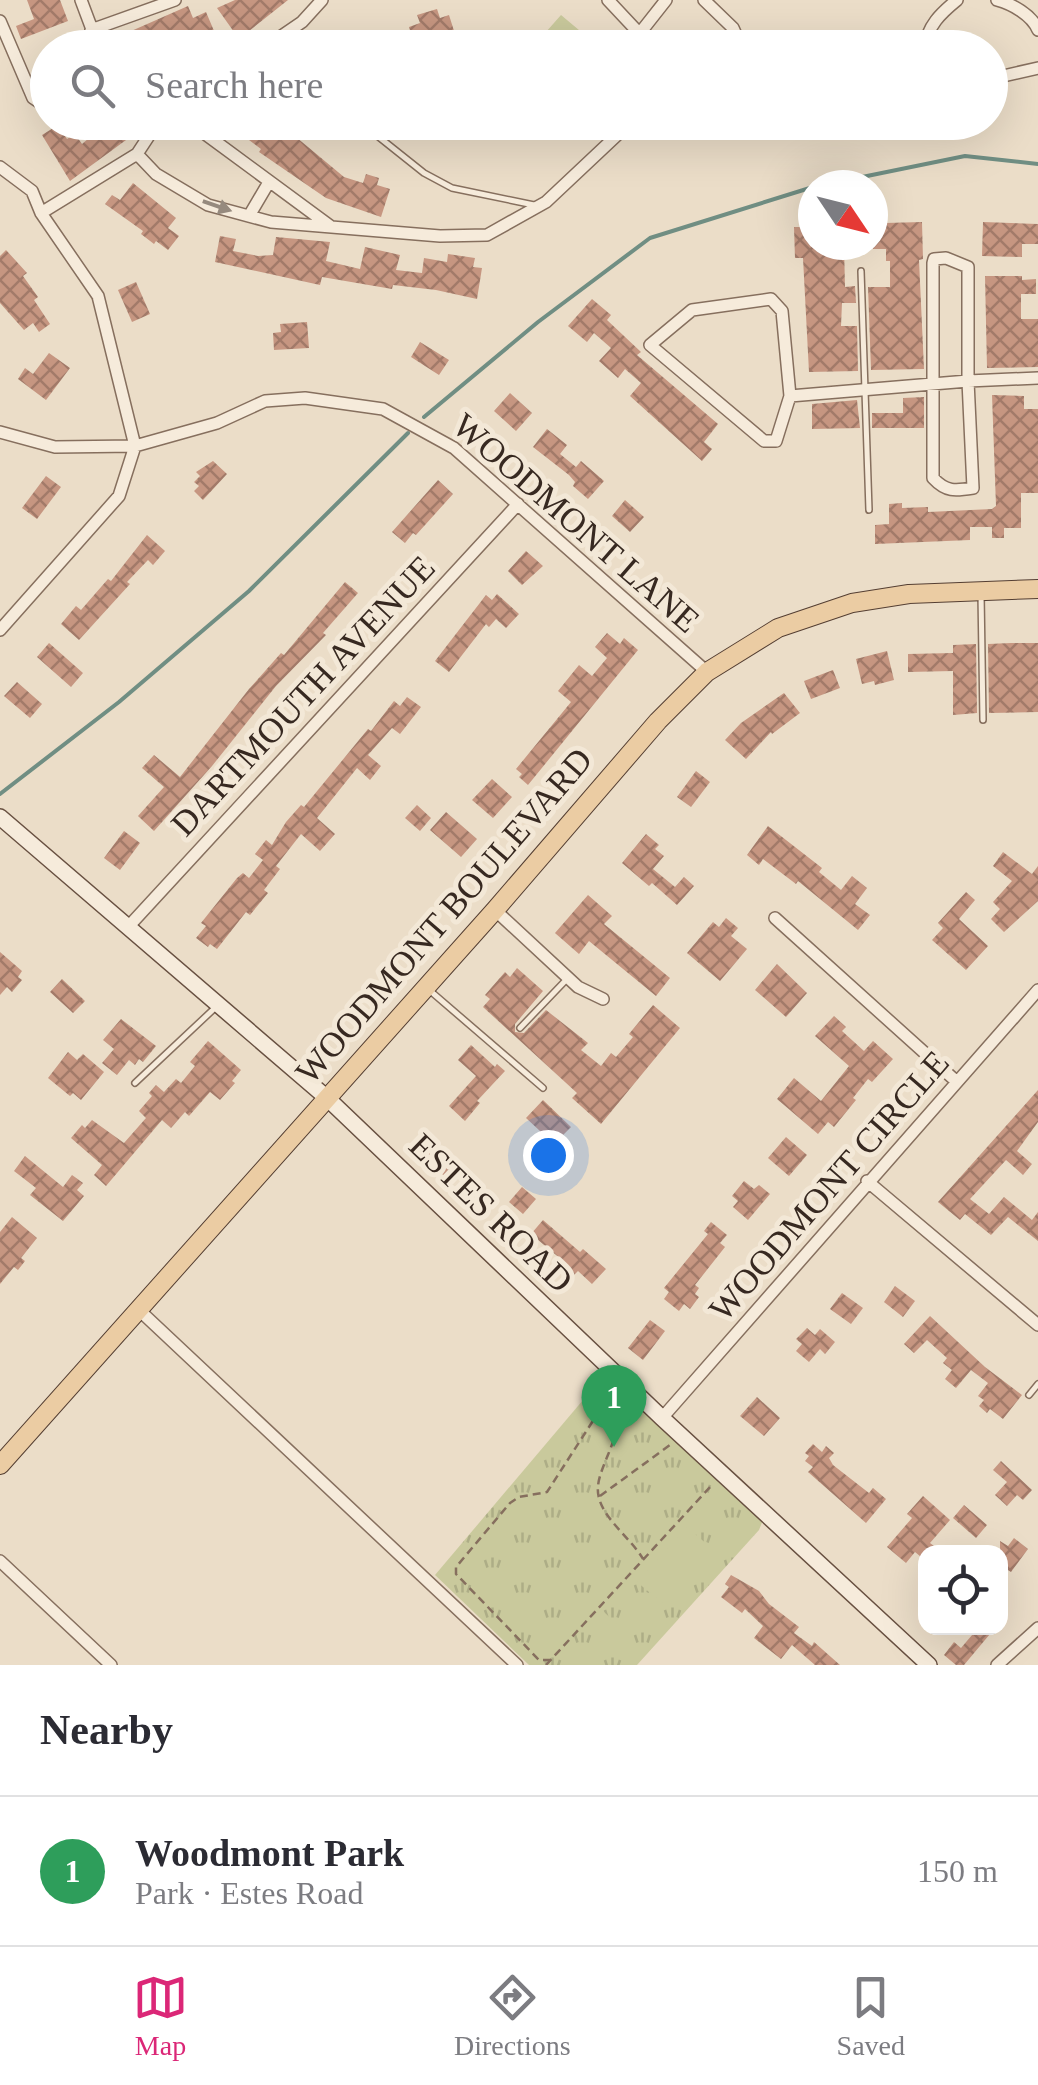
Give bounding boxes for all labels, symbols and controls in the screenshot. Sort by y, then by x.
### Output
search box [30,30,1008,140]
icon: search [65,58,120,113]
text: Search here [145,64,323,106]
north arrow [798,170,888,260]
one-way arrow [203,200,233,215]
street label: WOODMONT LANE [445,405,707,641]
street label: DARTMOUTH AVENUE [163,548,443,844]
street label: WOODMONT BOULEVARD [288,740,600,1092]
street label: WOODMONT CIRCLE [701,1043,957,1329]
street label: ESTES ROAD [402,1126,580,1300]
your location [523,1130,574,1181]
pin: 1 [582,1364,646,1447]
map controls [918,1545,1008,1635]
button: locate [918,1545,1008,1635]
text: Nearby [40,1707,173,1753]
text: Woodmont Park [135,1832,404,1874]
text: 1 [65,1853,81,1889]
text: 150 m [917,1853,998,1889]
text: Park · Estes Road [135,1875,363,1911]
tab: Map [133,1970,188,2062]
tab: Directions [454,1970,571,2062]
tab: Saved [837,1970,905,2062]

